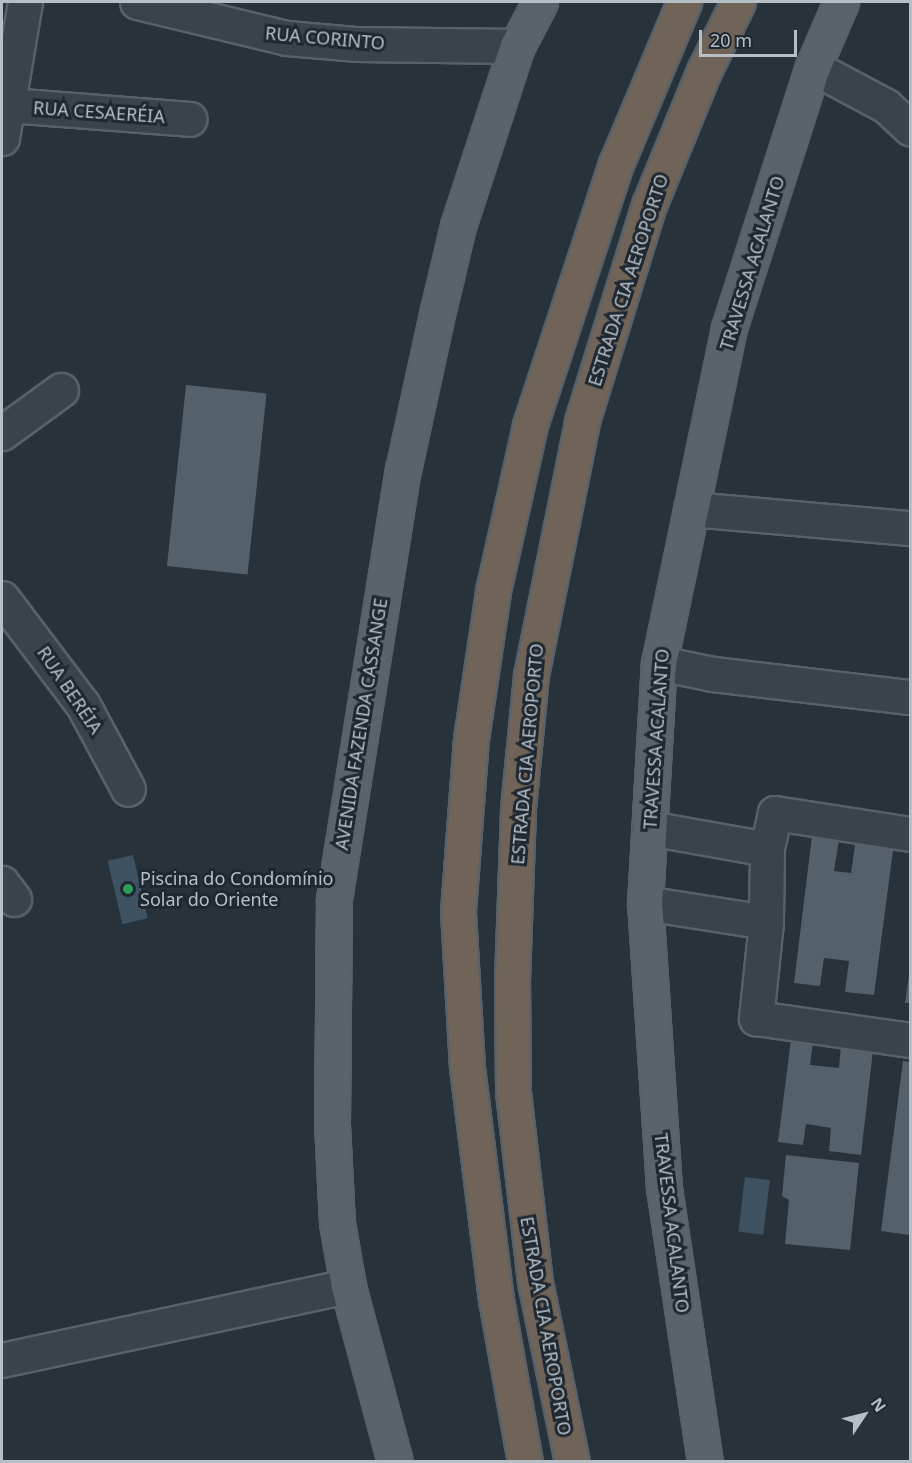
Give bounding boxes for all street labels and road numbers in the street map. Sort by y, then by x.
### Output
street label: RUA CORINTO [264,22,386,54]
street label: RUA CESAERÉIA [32,97,166,127]
street label: ESTRADA CIA AEROPORTO [583,171,673,389]
street label: TRAVESSA ACALANTO [715,173,789,353]
street label: AVENIDA FAZENDA CASSANGE [330,597,392,851]
street label: RUA BERÉIA [33,642,107,738]
street label: ESTRADA CIA AEROPORTO [507,643,547,865]
street label: TRAVESSA ACALANTO [639,648,673,830]
street label: TRAVESSA ACALANTO [650,1132,694,1314]
street label: ESTRADA CIA AEROPORTO [516,1215,576,1437]

